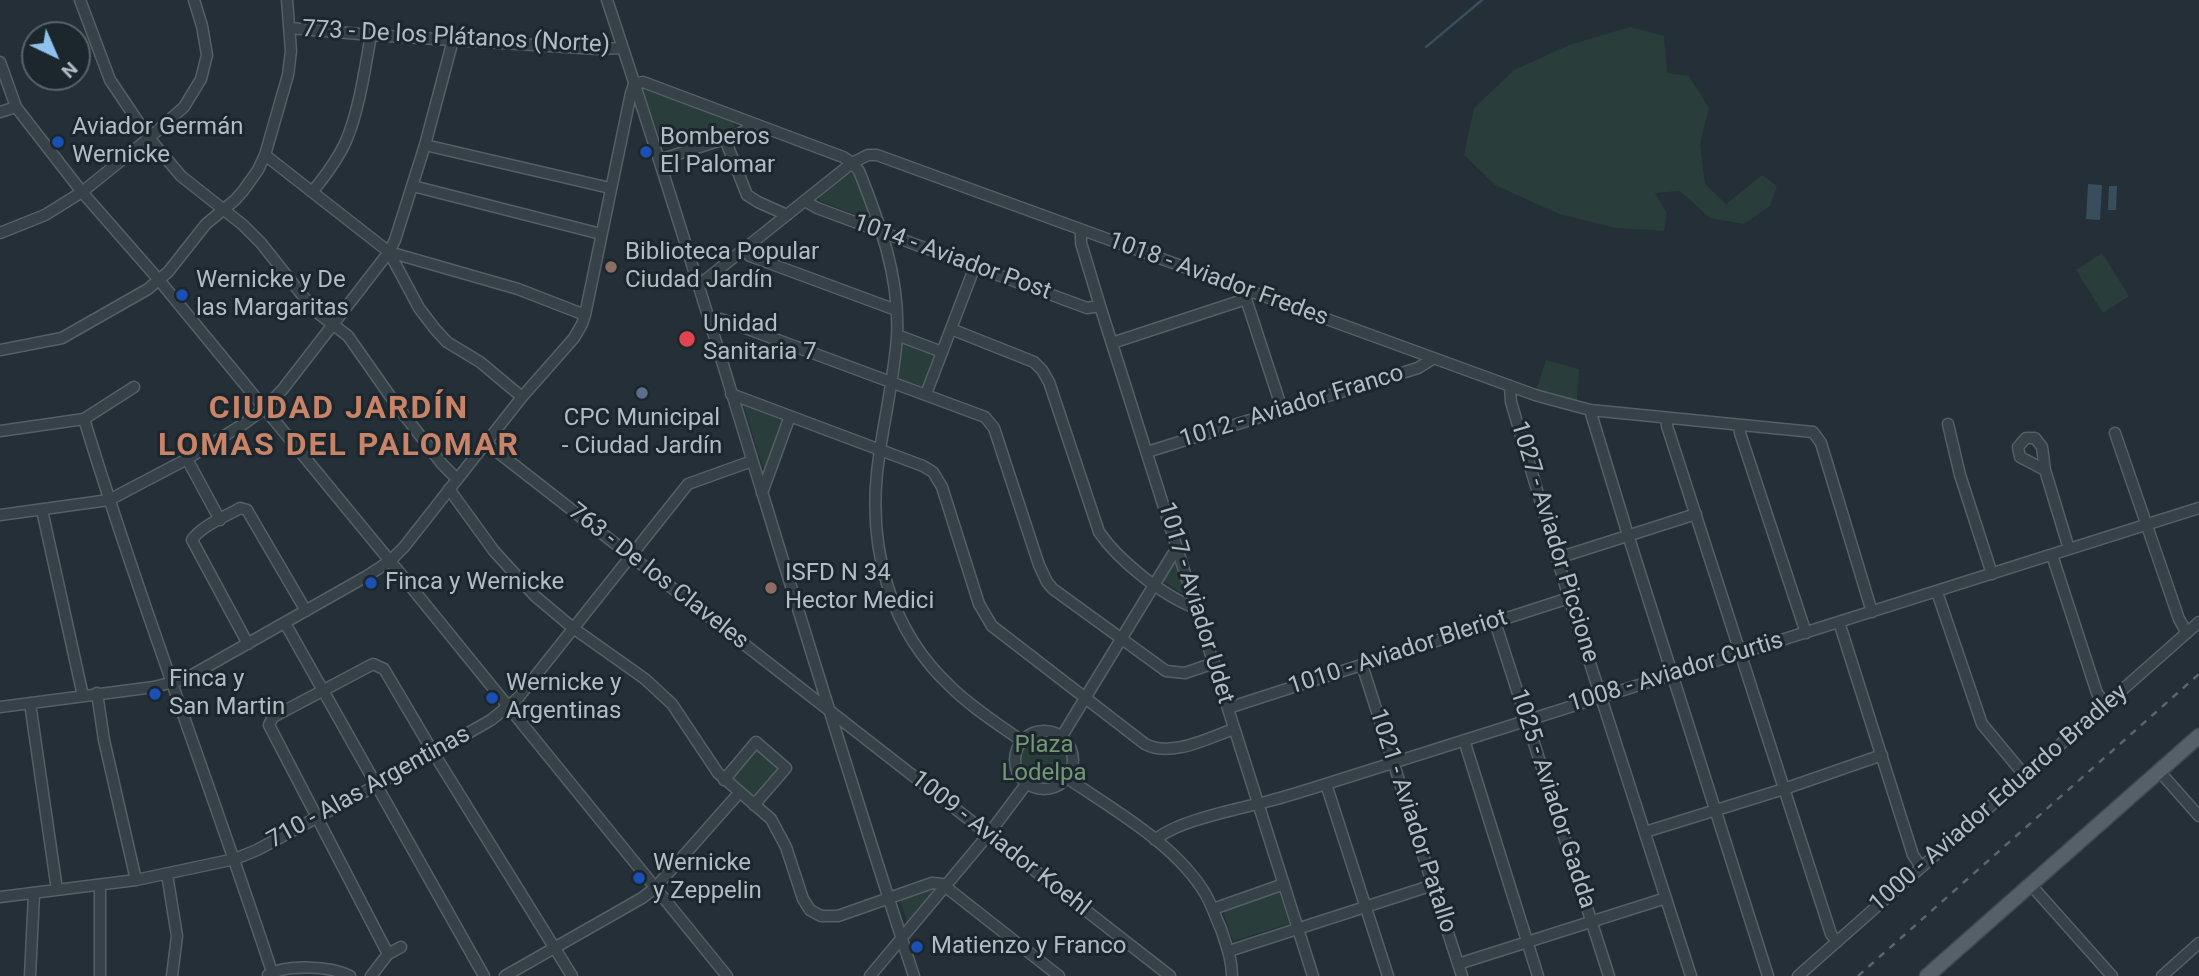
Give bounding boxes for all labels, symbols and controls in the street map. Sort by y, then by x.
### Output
street label: 773 - De los Plátanos (Norte) [301,16,611,60]
north arrow [21,21,91,91]
text: N [57,57,82,83]
place label: Aviador Germán Wernicke [72,114,243,170]
place label: Bomberos El Palomar [660,124,775,180]
marker: Aviador Germán Wernicke [50,134,66,150]
marker: Bomberos El Palomar [638,144,654,160]
street label: 1014 - Aviador Post [849,209,1055,307]
street label: 1018 - Aviador Fredes [1104,227,1332,333]
place label: Biblioteca Popular Ciudad Jardín [625,239,819,295]
marker: Biblioteca Popular Ciudad Jardín [603,259,619,275]
place label: Wernicke y De las Margaritas [196,267,349,323]
marker: Wernicke y De las Margaritas [174,287,190,303]
place label: Unidad Sanitaria 7 [703,311,817,367]
marker: Unidad Sanitaria 7 [677,329,697,349]
street label: 1012 - Aviador Franco [1177,359,1407,455]
marker: CPC Municipal - Ciudad Jardín [634,385,650,401]
district label: CIUDAD JARDÍN LOMAS DEL PALOMAR [160,391,518,466]
place label: CPC Municipal - Ciudad Jardín [562,405,722,461]
street label: 1027 - Aviador Piccione [1504,418,1604,666]
street label: 763 - De los Claveles [562,498,754,656]
street label: 1017 - Aviador Udet [1151,499,1239,707]
place label: ISFD N 34 Hector Medici [785,560,934,616]
place label: Finca y Wernicke [385,569,564,597]
marker: Finca y Wernicke [363,575,379,591]
marker: ISFD N 34 Hector Medici [763,580,779,596]
street label: 1010 - Aviador Bleriot [1285,604,1511,702]
street label: 1008 - Aviador Curtis [1565,627,1787,719]
place label: Finca y San Martin [169,666,285,722]
place label: Wernicke y Argentinas [506,670,621,726]
street label: 1000 - Aviador Eduardo Bradley [1864,679,2134,919]
marker: Finca y San Martin [147,686,163,702]
street label: 1025 - Aviador Gadda [1503,686,1601,912]
marker: Wernicke y Argentinas [484,690,500,706]
street label: 1021 - Aviador Patallo [1362,705,1462,937]
street label: 710 - Alas Argentinas [263,720,475,856]
park label: Plaza Lodelpa [1001,732,1087,788]
street label: 1009 - Aviador Koehl [905,765,1095,923]
place label: Wernicke y Zeppelin [653,850,762,906]
marker: Wernicke y Zeppelin [631,870,647,886]
place label: Matienzo y Franco [931,933,1127,961]
marker: Matienzo y Franco [909,939,925,955]

